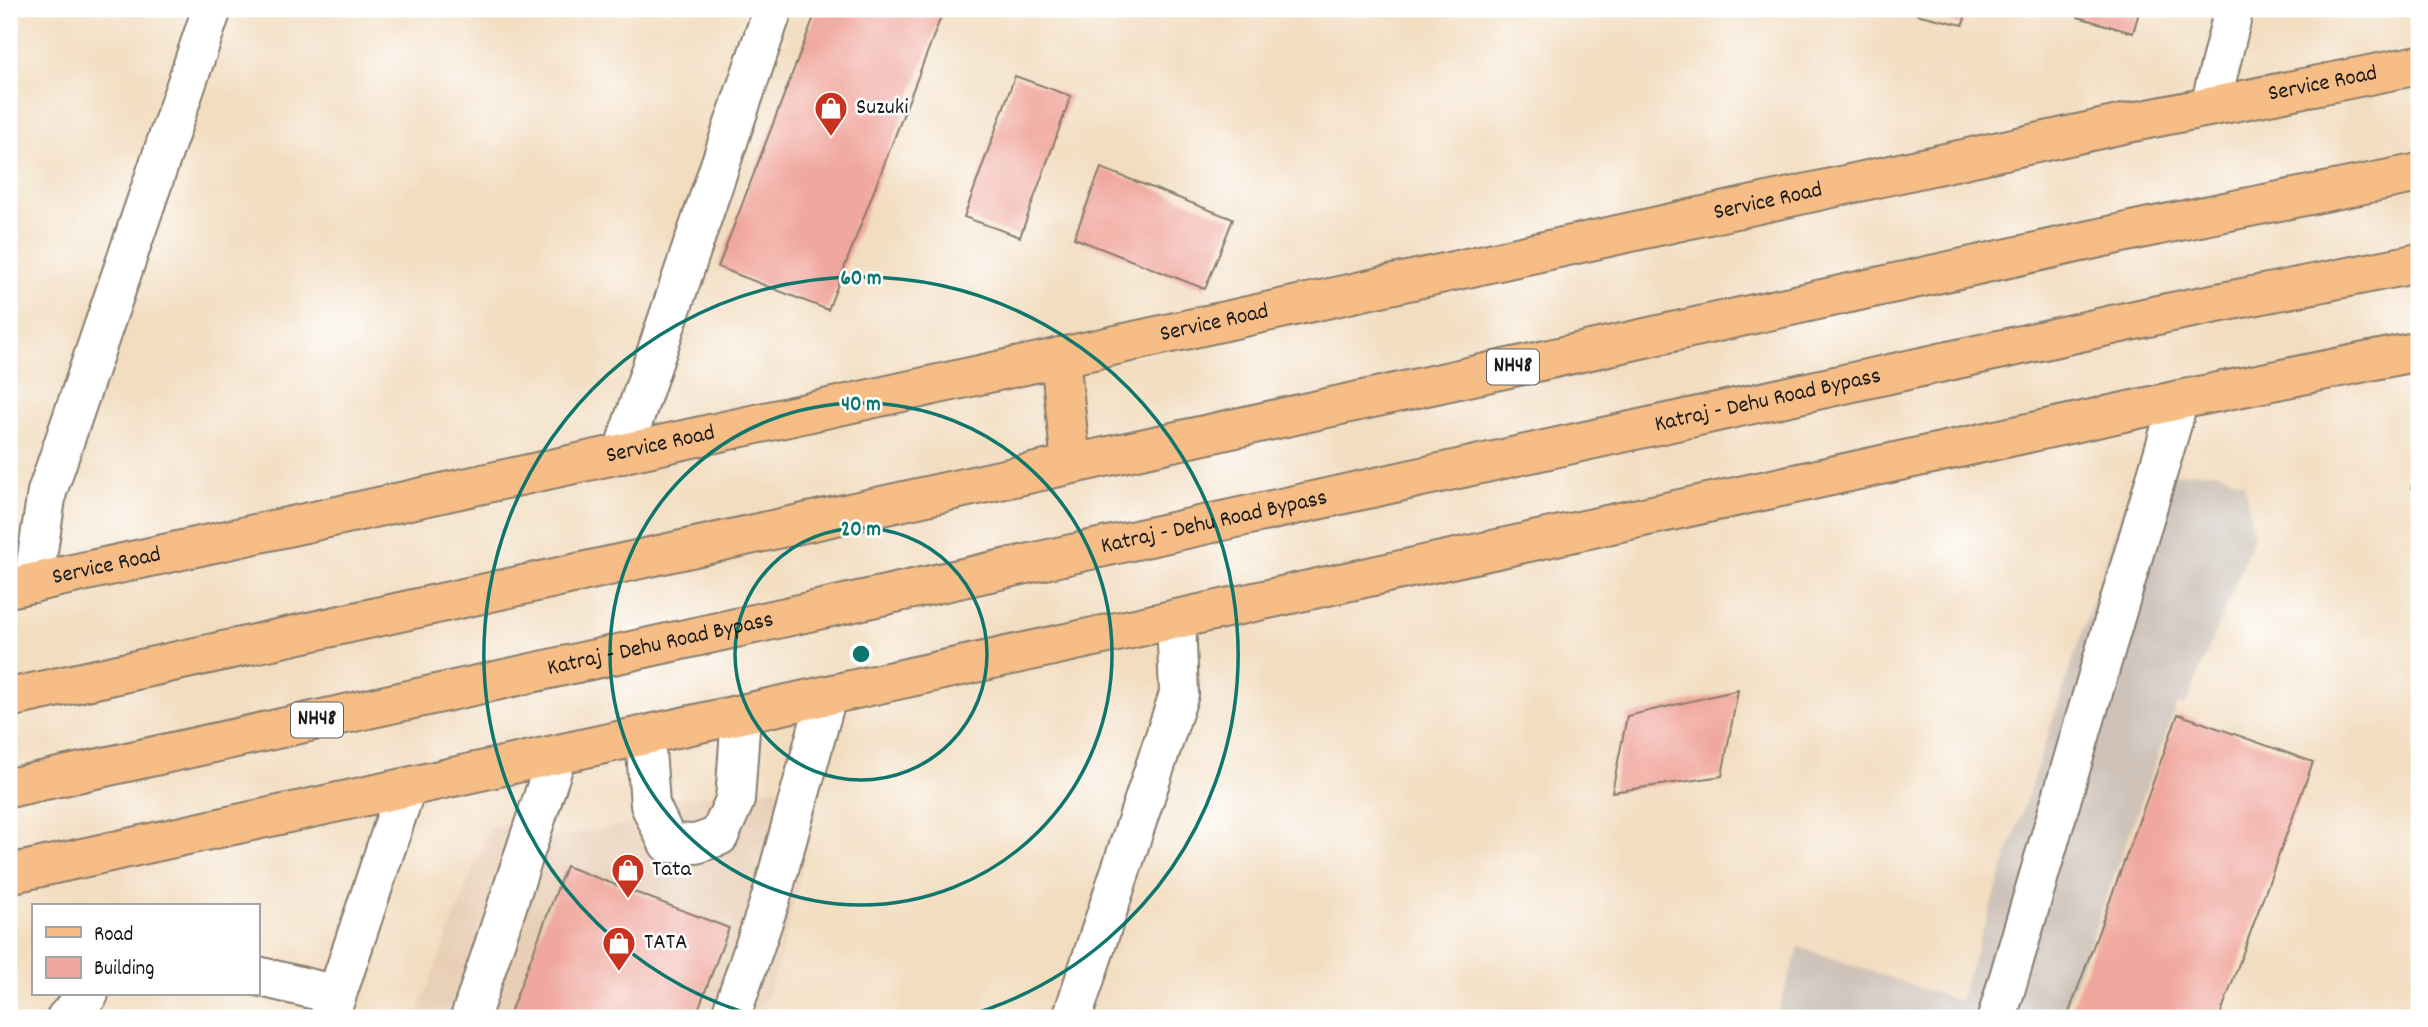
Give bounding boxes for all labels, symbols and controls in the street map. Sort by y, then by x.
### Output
street label: Service Road [2265,57,2380,111]
shop icon: Suzuki [812,89,850,138]
place label: Suzuki [856,92,908,125]
street label: Service Road [1711,174,1826,230]
text: 60 m [841,265,881,295]
street label: Service Road [1157,296,1272,351]
road number: NH48 [1487,350,1539,384]
street label: Katraj - Dehu Road Bypass [1652,360,1884,442]
text: 40 m [841,391,881,421]
street label: Service Road [603,417,718,473]
street label: Katraj - Dehu Road Bypass [1098,482,1330,564]
text: 20 m [841,516,881,546]
street label: Service Road [49,539,164,595]
street label: Katraj - Dehu Road Bypass [544,604,777,686]
centre of rings [849,642,873,666]
road number: NH48 [291,702,343,738]
shop icon: Tata [609,851,647,900]
place label: Tata [652,854,692,887]
legend [32,904,259,996]
text: Road [94,921,133,951]
shop icon: TATA [600,924,638,973]
place label: TATA [644,927,688,960]
text: Building [94,955,154,985]

